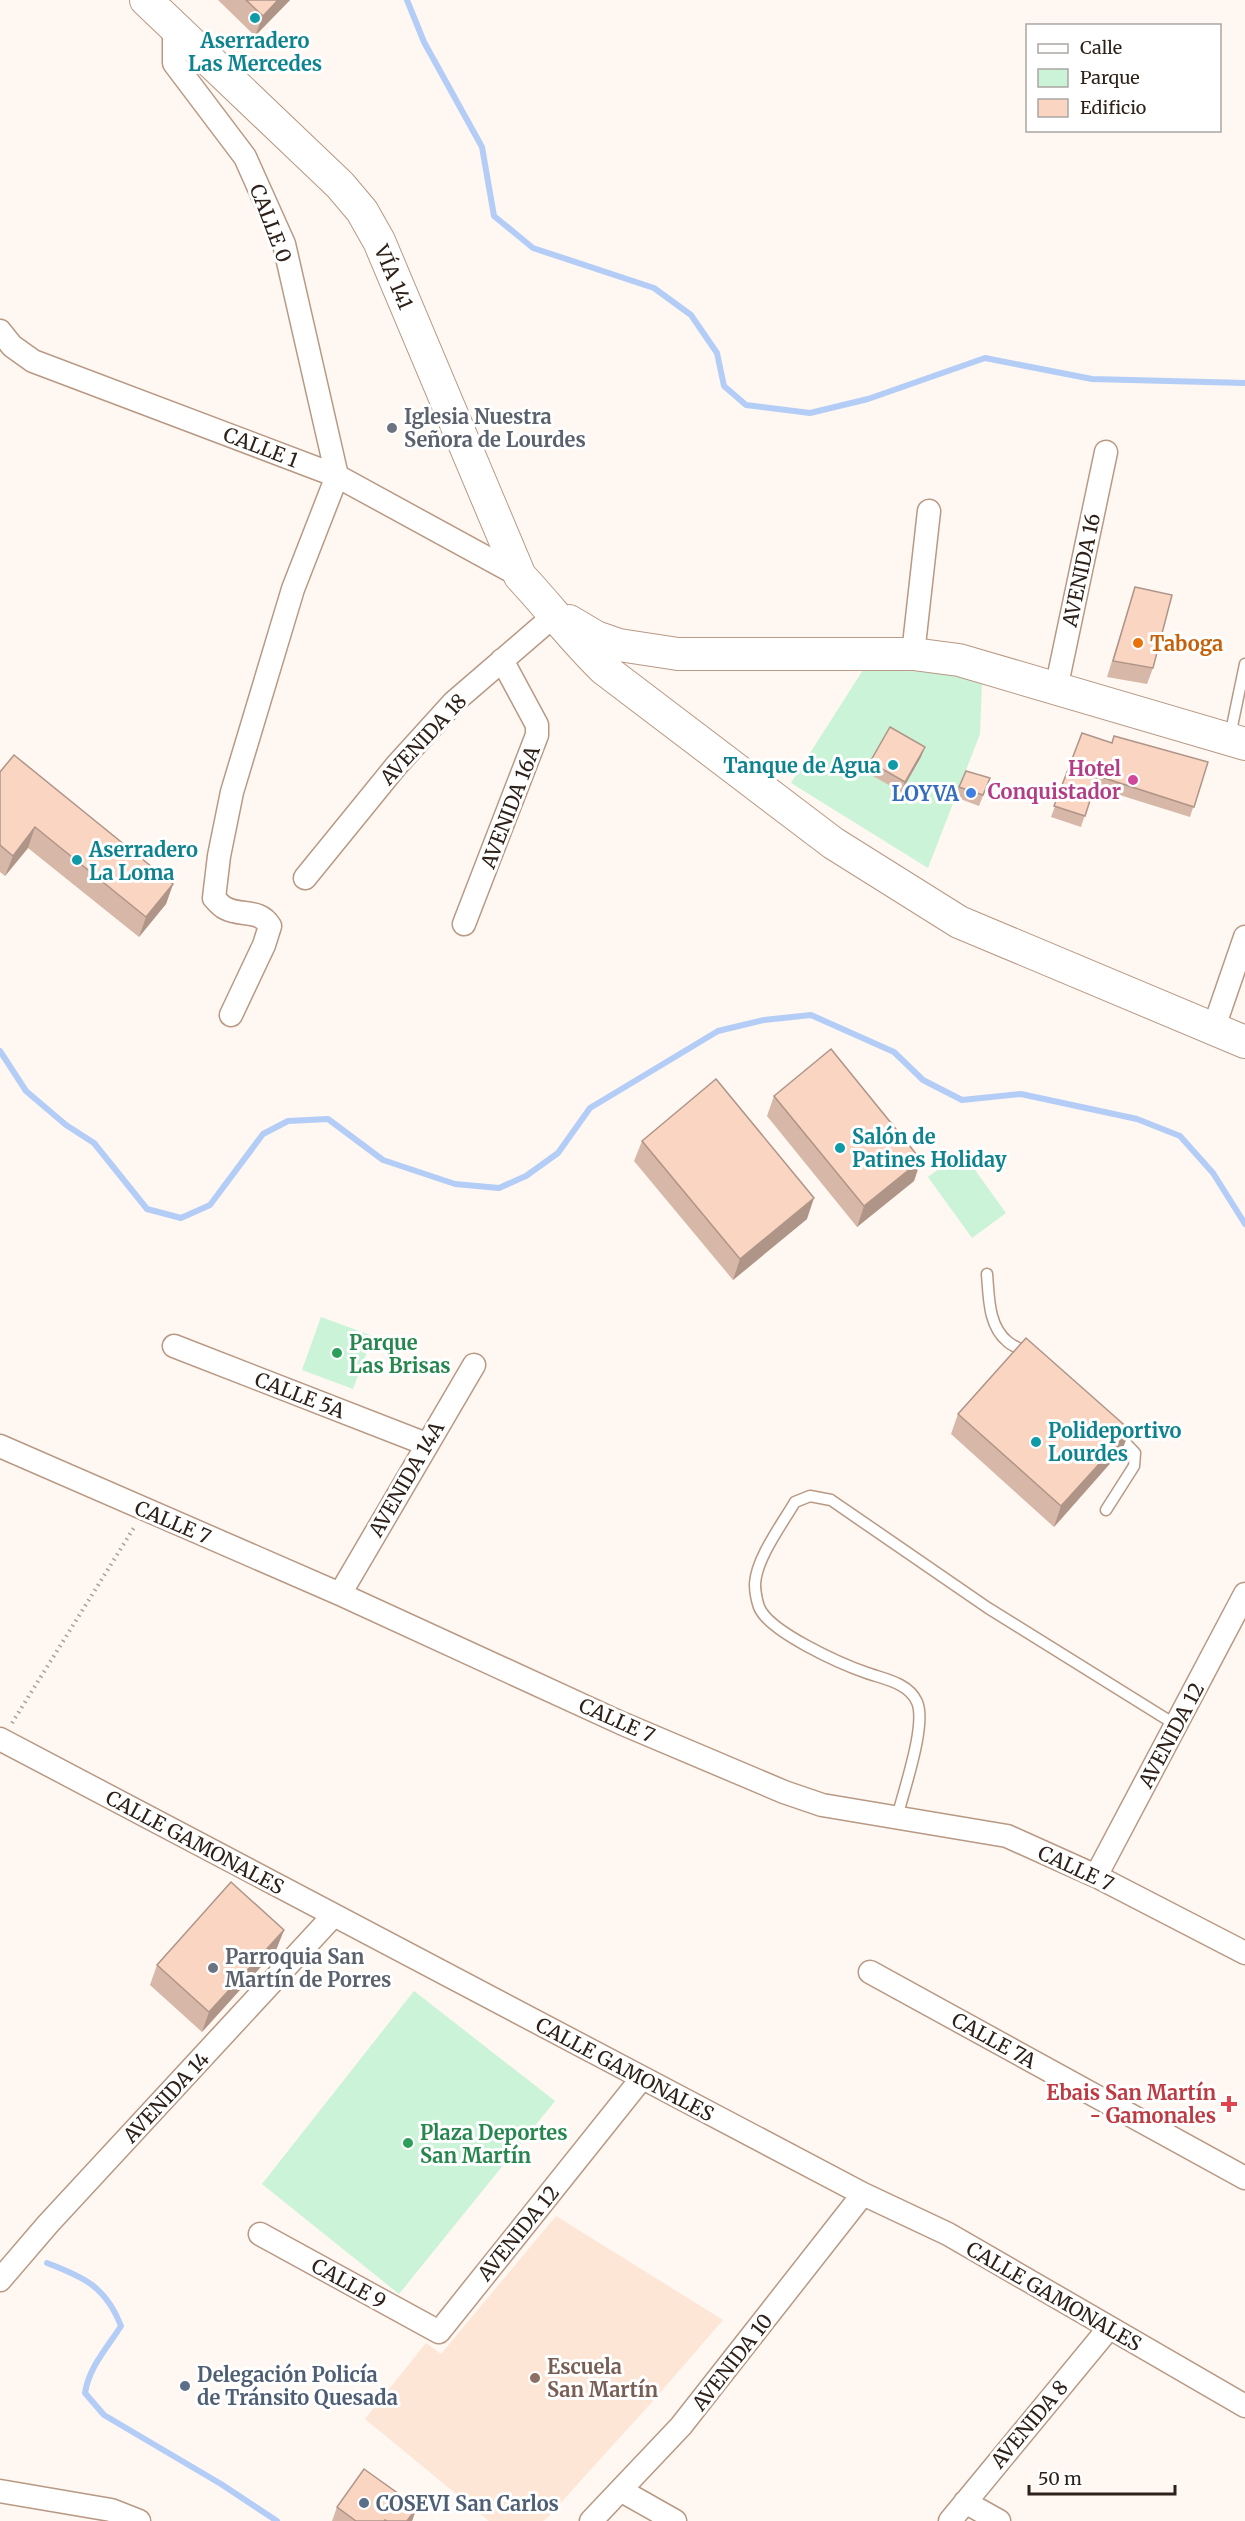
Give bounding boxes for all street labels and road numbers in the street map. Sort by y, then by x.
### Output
street label: CALLE 0 [245,180,297,266]
street label: VÍA 141 [369,239,421,313]
street label: CALLE 1 [220,421,302,473]
street label: AVENIDA 16 [1057,511,1105,630]
street label: AVENIDA 18 [374,688,471,790]
street label: AVENIDA 16A [475,741,545,873]
street label: CALLE 5A [252,1366,349,1424]
street label: AVENIDA 14A [362,1416,450,1542]
street label: CALLE 7 [131,1495,215,1549]
street label: AVENIDA 12 [1132,1678,1209,1793]
street label: CALLE 7 [575,1692,659,1748]
street label: CALLE GAMONALES [102,1784,288,1900]
street label: CALLE 7 [1034,1840,1118,1896]
street label: CALLE 7A [947,2007,1041,2074]
street label: CALLE GAMONALES [532,2011,718,2127]
street label: AVENIDA 14 [117,2046,214,2148]
street label: AVENIDA 12 [471,2180,564,2287]
street label: CALLE GAMONALES [962,2236,1146,2356]
street label: CALLE 9 [307,2252,391,2314]
street label: AVENIDA 10 [686,2309,778,2416]
street label: AVENIDA 8 [984,2375,1073,2474]

